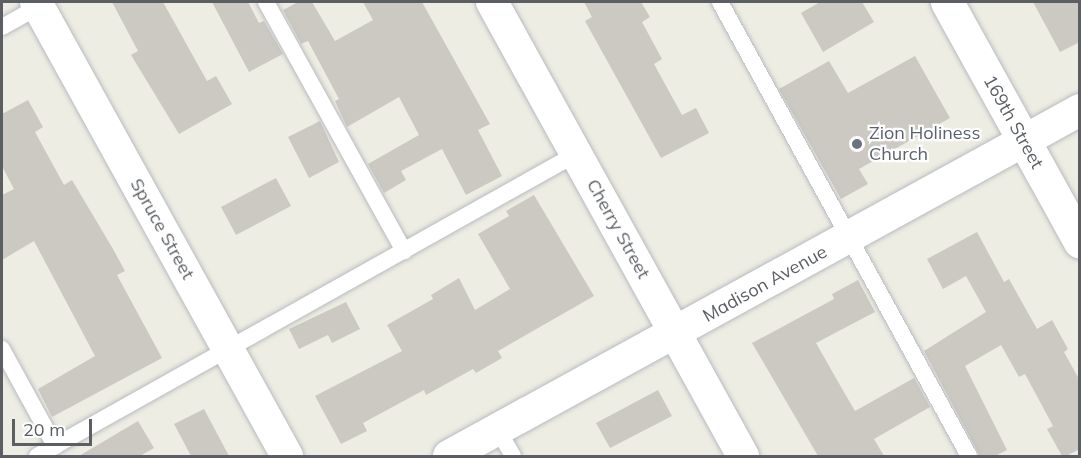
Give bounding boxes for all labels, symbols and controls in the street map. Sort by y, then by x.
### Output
street label: 169th Street [978,71,1048,173]
place label: Zion Holiness Church [869,123,980,166]
marker: Zion Holiness Church [850,137,864,151]
street label: Spruce Street [125,175,199,283]
street label: Cherry Street [582,176,654,282]
street label: Madison Avenue [699,241,831,327]
scale bar [15,407,94,445]
text: 20 m [23,418,65,441]

